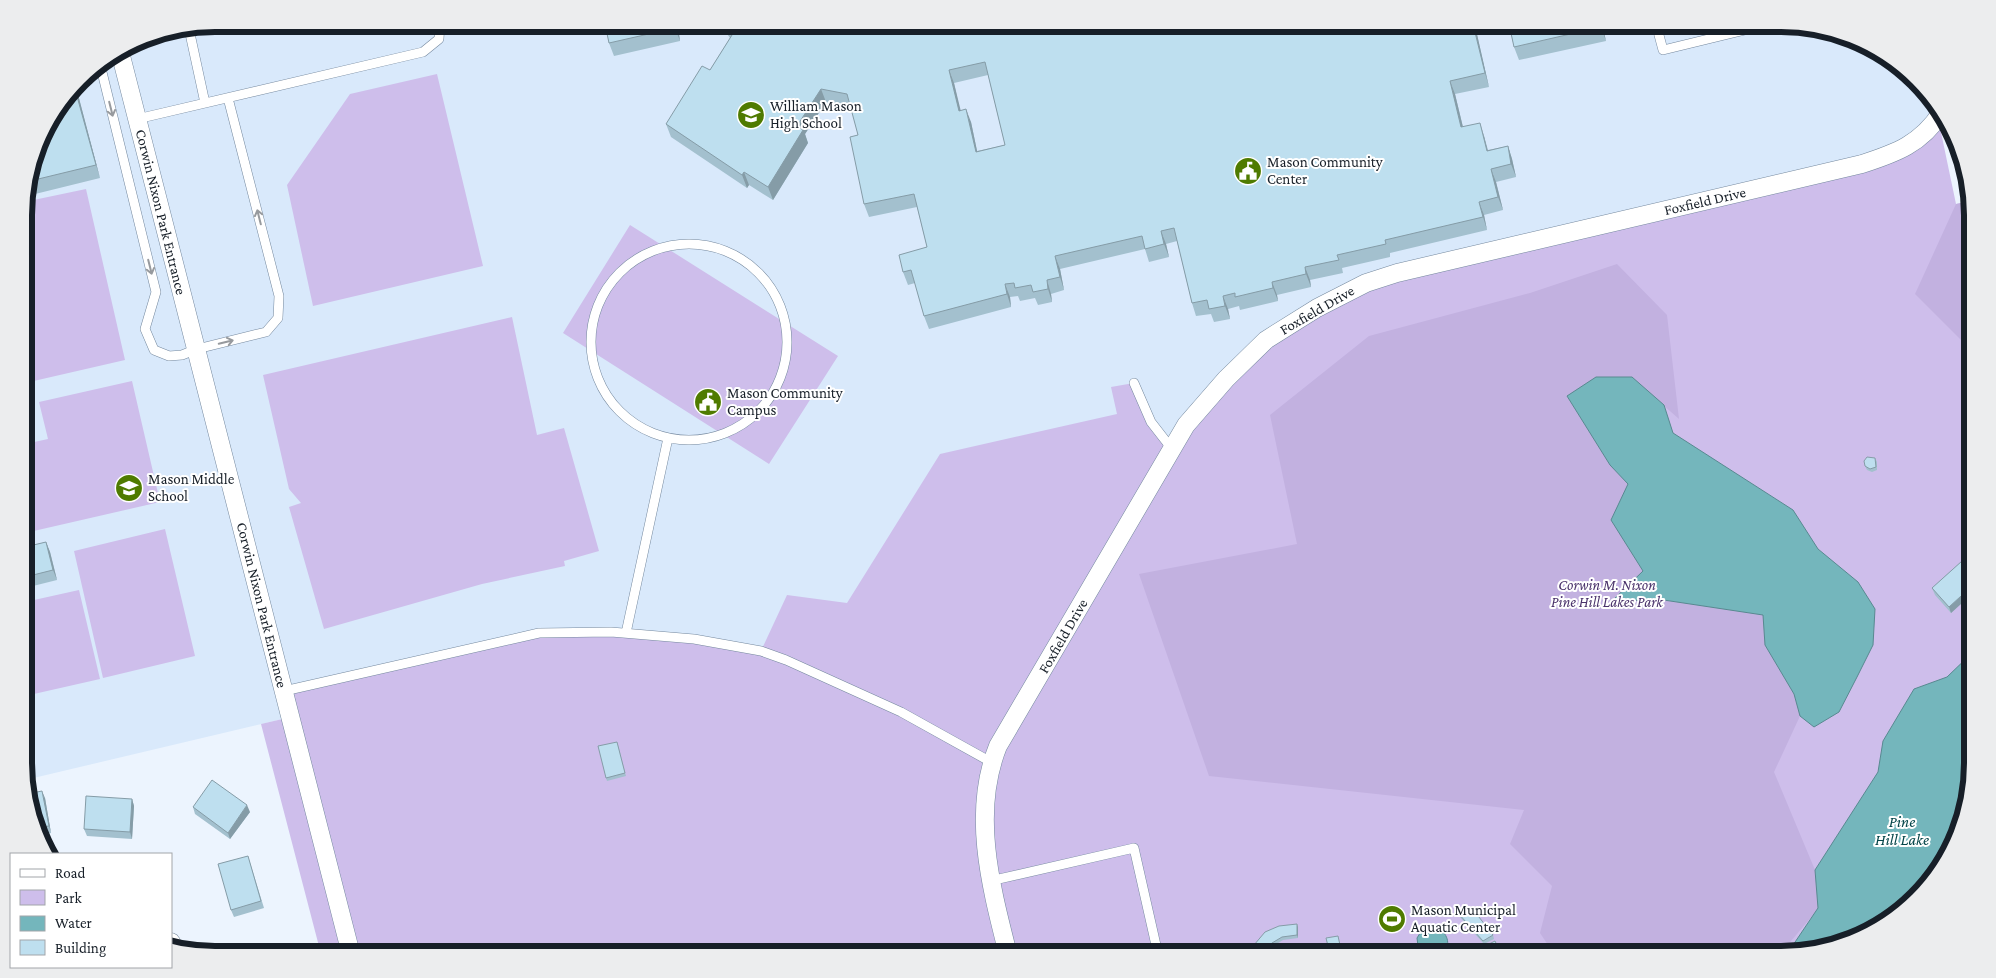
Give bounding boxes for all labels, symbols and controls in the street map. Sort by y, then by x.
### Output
place label: William Mason High School [770,98,862,132]
one-way arrow [107,100,116,116]
school or university icon: William Mason High School [736,100,766,130]
street label: Corwin Nixon Park Entrance [133,128,189,297]
place label: Mason Community Center [1267,154,1383,187]
public building icon: Mason Community Center [1233,156,1263,186]
street label: Foxfield Drive [1663,184,1748,218]
one-way arrow [253,210,263,226]
one-way arrow [146,258,155,274]
street label: Foxfield Drive [1277,282,1357,338]
one-way arrow [218,337,234,346]
place label: Mason Community Campus [727,385,843,419]
public building icon: Mason Community Campus [693,387,723,417]
place label: Mason Middle School [148,471,235,504]
school or university icon: Mason Middle School [114,473,144,503]
street label: Corwin Nixon Park Entrance [234,521,290,690]
park label: Corwin M. Nixon Pine Hill Lakes Park [1551,577,1664,610]
street label: Foxfield Drive [1035,596,1091,676]
water label: Pine Hill Lake [1875,813,1929,848]
legend [10,853,172,968]
text: Road [55,865,86,881]
text: Park [55,890,82,906]
place label: Mason Municipal Aquatic Center [1411,902,1516,936]
sports icon: Mason Municipal Aquatic Center [1377,904,1407,934]
text: Water [55,915,92,931]
text: Building [55,940,106,957]

